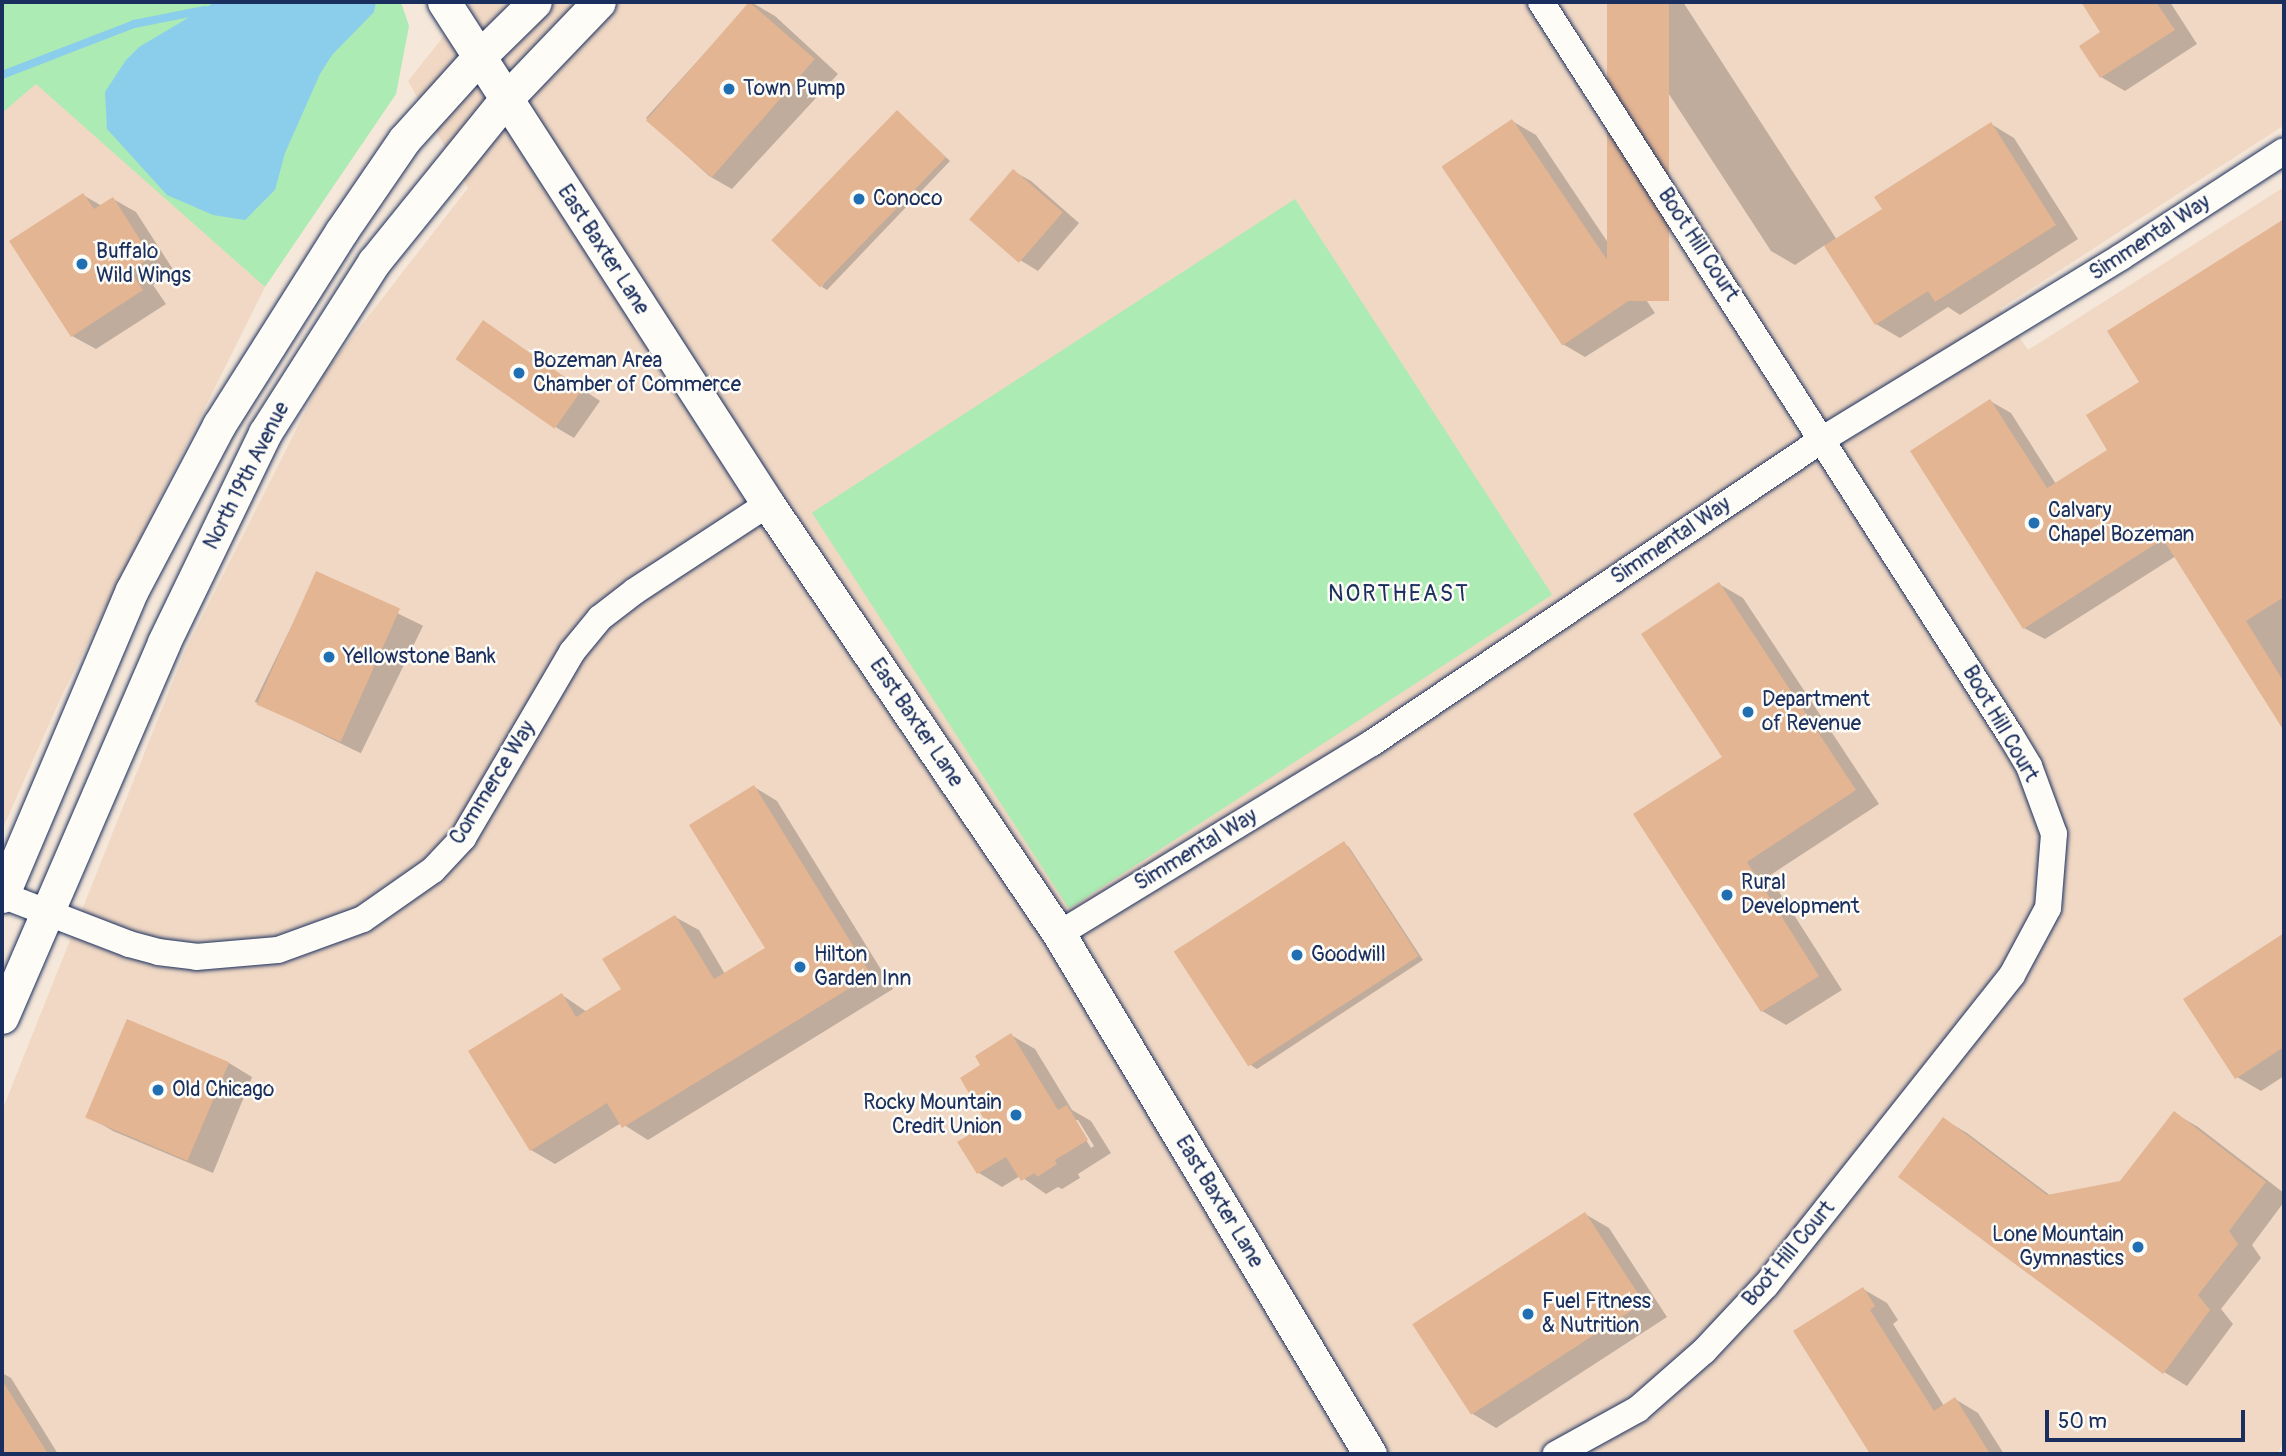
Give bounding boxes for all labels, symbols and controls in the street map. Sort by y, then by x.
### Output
place label: Town Pump [743,76,845,102]
marker: Town Pump [721,81,737,97]
street label: East Baxter Lane [552,181,654,319]
street label: Boot Hill Court [1652,184,1744,306]
place label: Conoco [873,186,943,212]
street label: Simmental Way [2085,190,2215,286]
marker: Conoco [851,191,867,207]
place label: Buffalo Wild Wings [96,239,191,289]
marker: Buffalo Wild Wings [74,256,90,272]
place label: Bozeman Area Chamber of Commerce [533,348,741,398]
marker: Bozeman Area Chamber of Commerce [511,365,527,381]
street label: North 19th Avenue [199,398,295,554]
street label: Simmental Way [1606,492,1736,590]
place label: Calvary Chapel Bozeman [2048,498,2194,548]
marker: Calvary Chapel Bozeman [2026,515,2042,531]
district label: NORTHEAST [1329,580,1469,608]
place label: Yellowstone Bank [343,644,496,670]
marker: Yellowstone Bank [321,649,337,665]
street label: East Baxter Lane [864,654,968,792]
street label: Boot Hill Court [1957,661,2043,787]
place label: Department of Revenue [1762,687,1870,737]
marker: Department of Revenue [1740,704,1756,720]
street label: Commerce Way [445,717,541,849]
street label: Simmental Way [1130,803,1262,897]
place label: Rural Development [1741,870,1859,920]
marker: Rural Development [1719,887,1735,903]
place label: Hilton Garden Inn [814,942,911,992]
place label: Goodwill [1311,942,1386,968]
marker: Goodwill [1289,947,1305,963]
marker: Hilton Garden Inn [792,959,808,975]
place label: Old Chicago [172,1077,274,1103]
marker: Old Chicago [150,1082,166,1098]
place label: Rocky Mountain Credit Union [863,1090,1002,1140]
marker: Rocky Mountain Credit Union [1008,1107,1024,1123]
street label: East Baxter Lane [1170,1132,1268,1272]
street label: Boot Hill Court [1738,1196,1840,1312]
place label: Lone Mountain Gymnastics [1992,1222,2124,1272]
marker: Lone Mountain Gymnastics [2130,1239,2146,1255]
place label: Fuel Fitness & Nutrition [1542,1289,1651,1339]
marker: Fuel Fitness & Nutrition [1520,1306,1536,1322]
scale bar [2048,1396,2248,1440]
text: 50 m [2058,1408,2107,1435]

